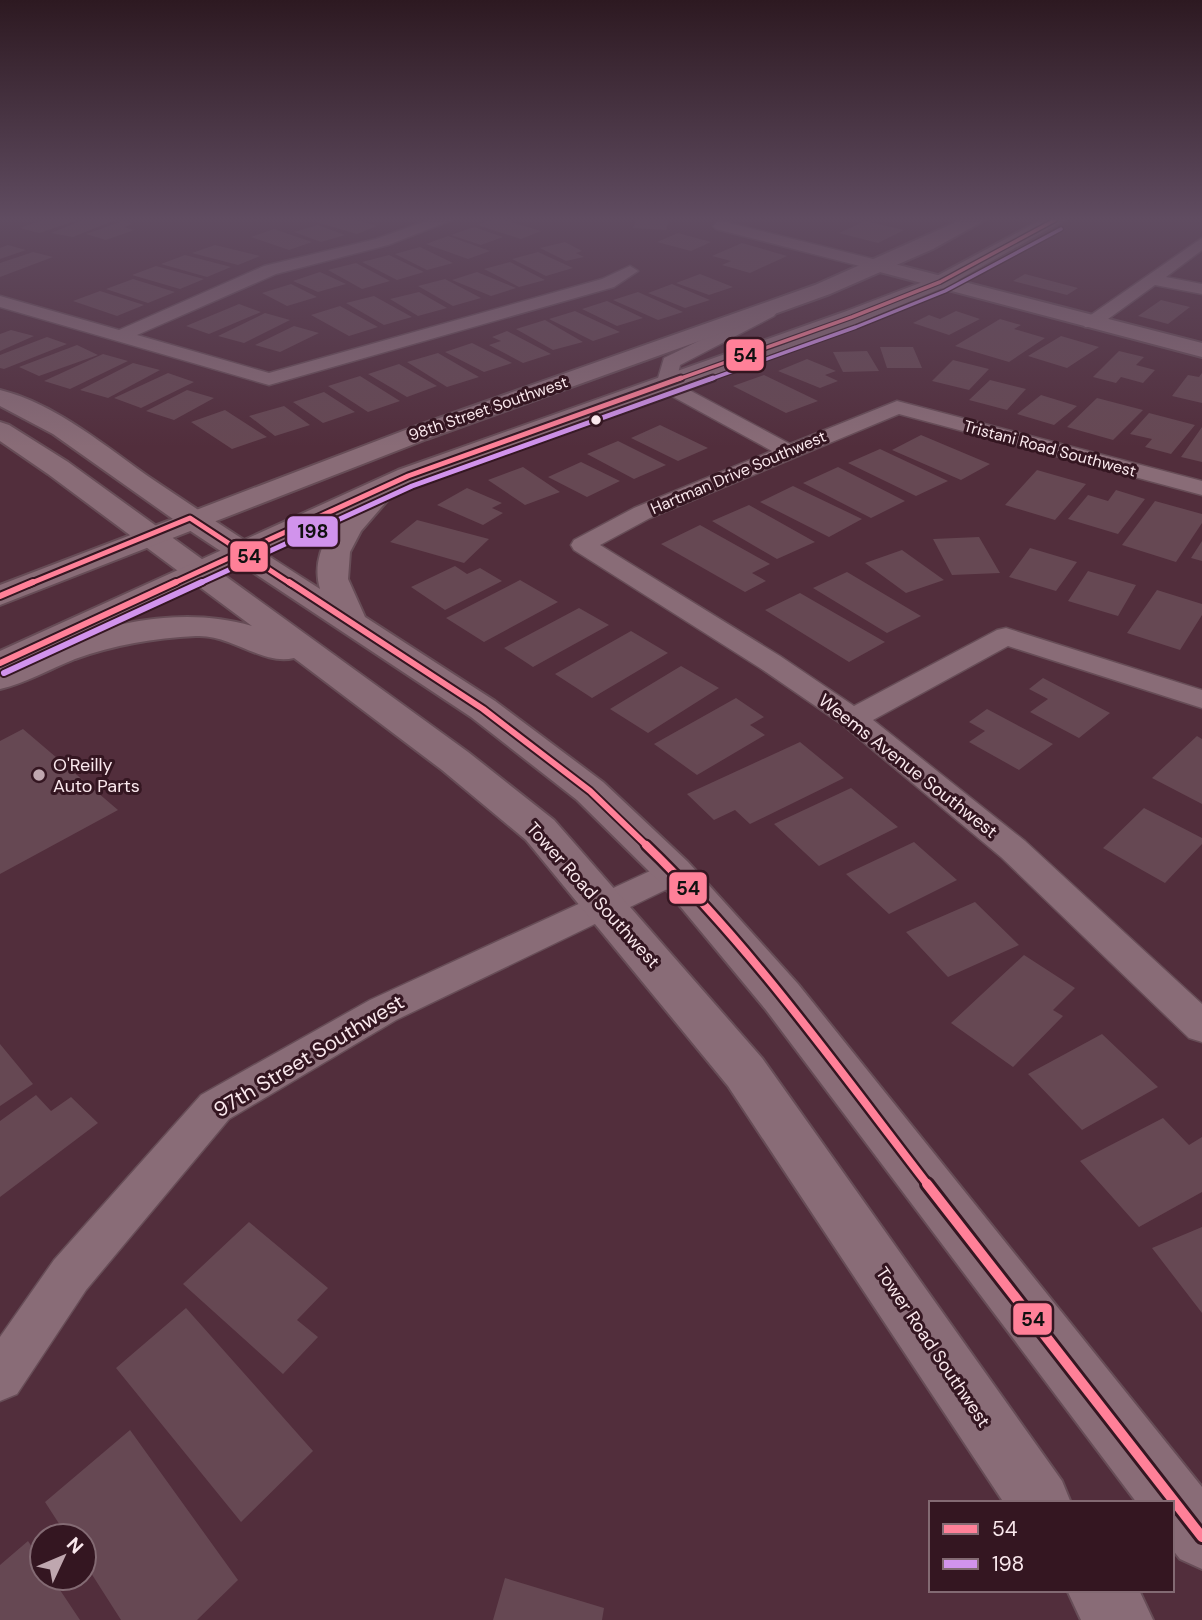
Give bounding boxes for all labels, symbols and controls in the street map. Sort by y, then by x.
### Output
line badge: 54 [725,338,765,372]
text: 54 [733,343,757,368]
street label: 98th Street Southwest [406,371,571,446]
unlabelled marker [589,413,603,427]
street label: Tristani Road Southwest [961,415,1138,482]
street label: Hartman Drive Southwest [647,426,829,519]
line badge: 198 [286,515,339,548]
text: 198 [298,519,328,544]
line badge: 54 [229,540,269,573]
text: 54 [237,544,261,569]
street label: Weems Avenue Southwest [814,689,1002,843]
place label: O'Reilly Auto Parts [53,753,140,798]
marker: O'Reilly Auto Parts [31,767,47,783]
street label: Tower Road Southwest [521,817,665,973]
line badge: 54 [668,871,708,905]
text: 54 [676,876,700,901]
street label: 97th Street Southwest [208,988,410,1124]
street label: Tower Road Southwest [870,1262,996,1432]
line badge: 54 [1012,1302,1053,1336]
text: 54 [1021,1307,1045,1332]
legend [929,1501,1174,1592]
text: 54 [992,1515,1018,1543]
north arrow [28,1522,98,1592]
text: N [61,1532,89,1559]
text: 198 [992,1550,1024,1578]

